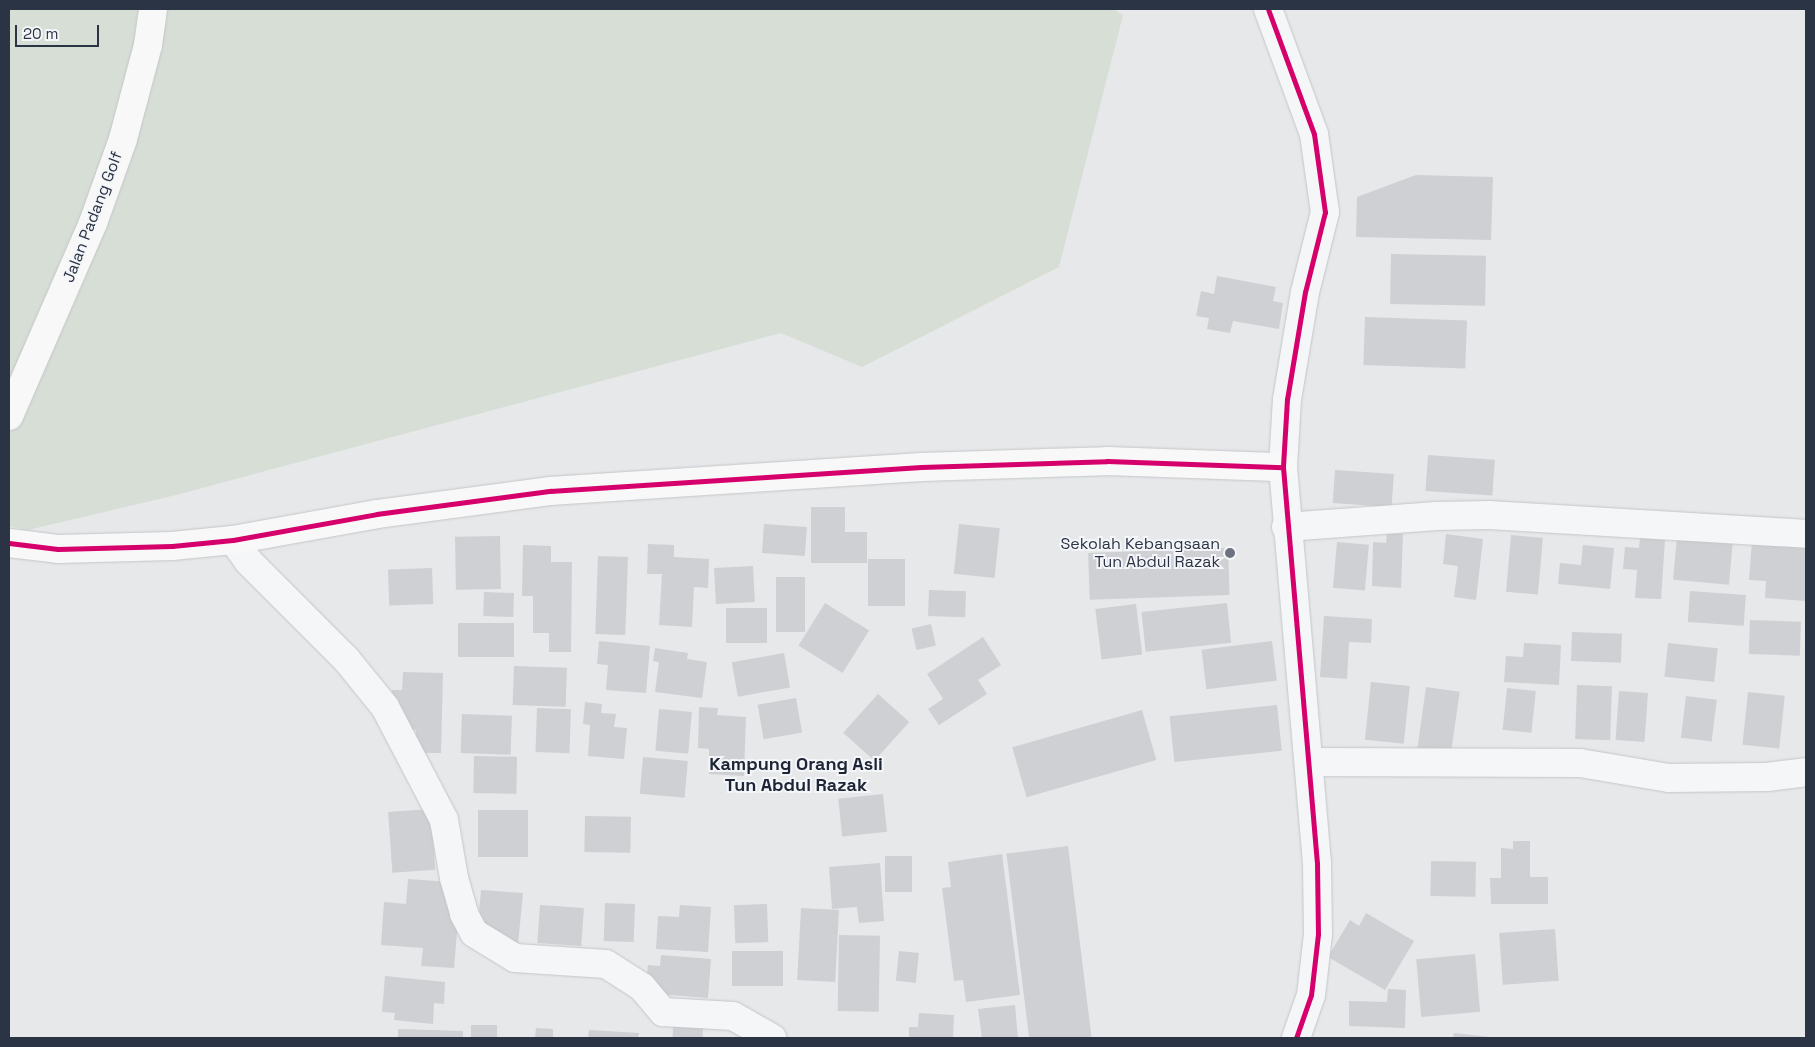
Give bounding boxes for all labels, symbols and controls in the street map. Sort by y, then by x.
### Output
scale bar [18,15,101,47]
text: 20 m [23,24,58,43]
street label: Jalan Padang Golf [59,149,127,285]
place label: Sekolah Kebangsaan Tun Abdul Razak [1061,534,1220,572]
marker: Sekolah Kebangsaan Tun Abdul Razak [1224,547,1236,559]
district label: Kampung Orang Asli Tun Abdul Razak [709,754,883,796]

